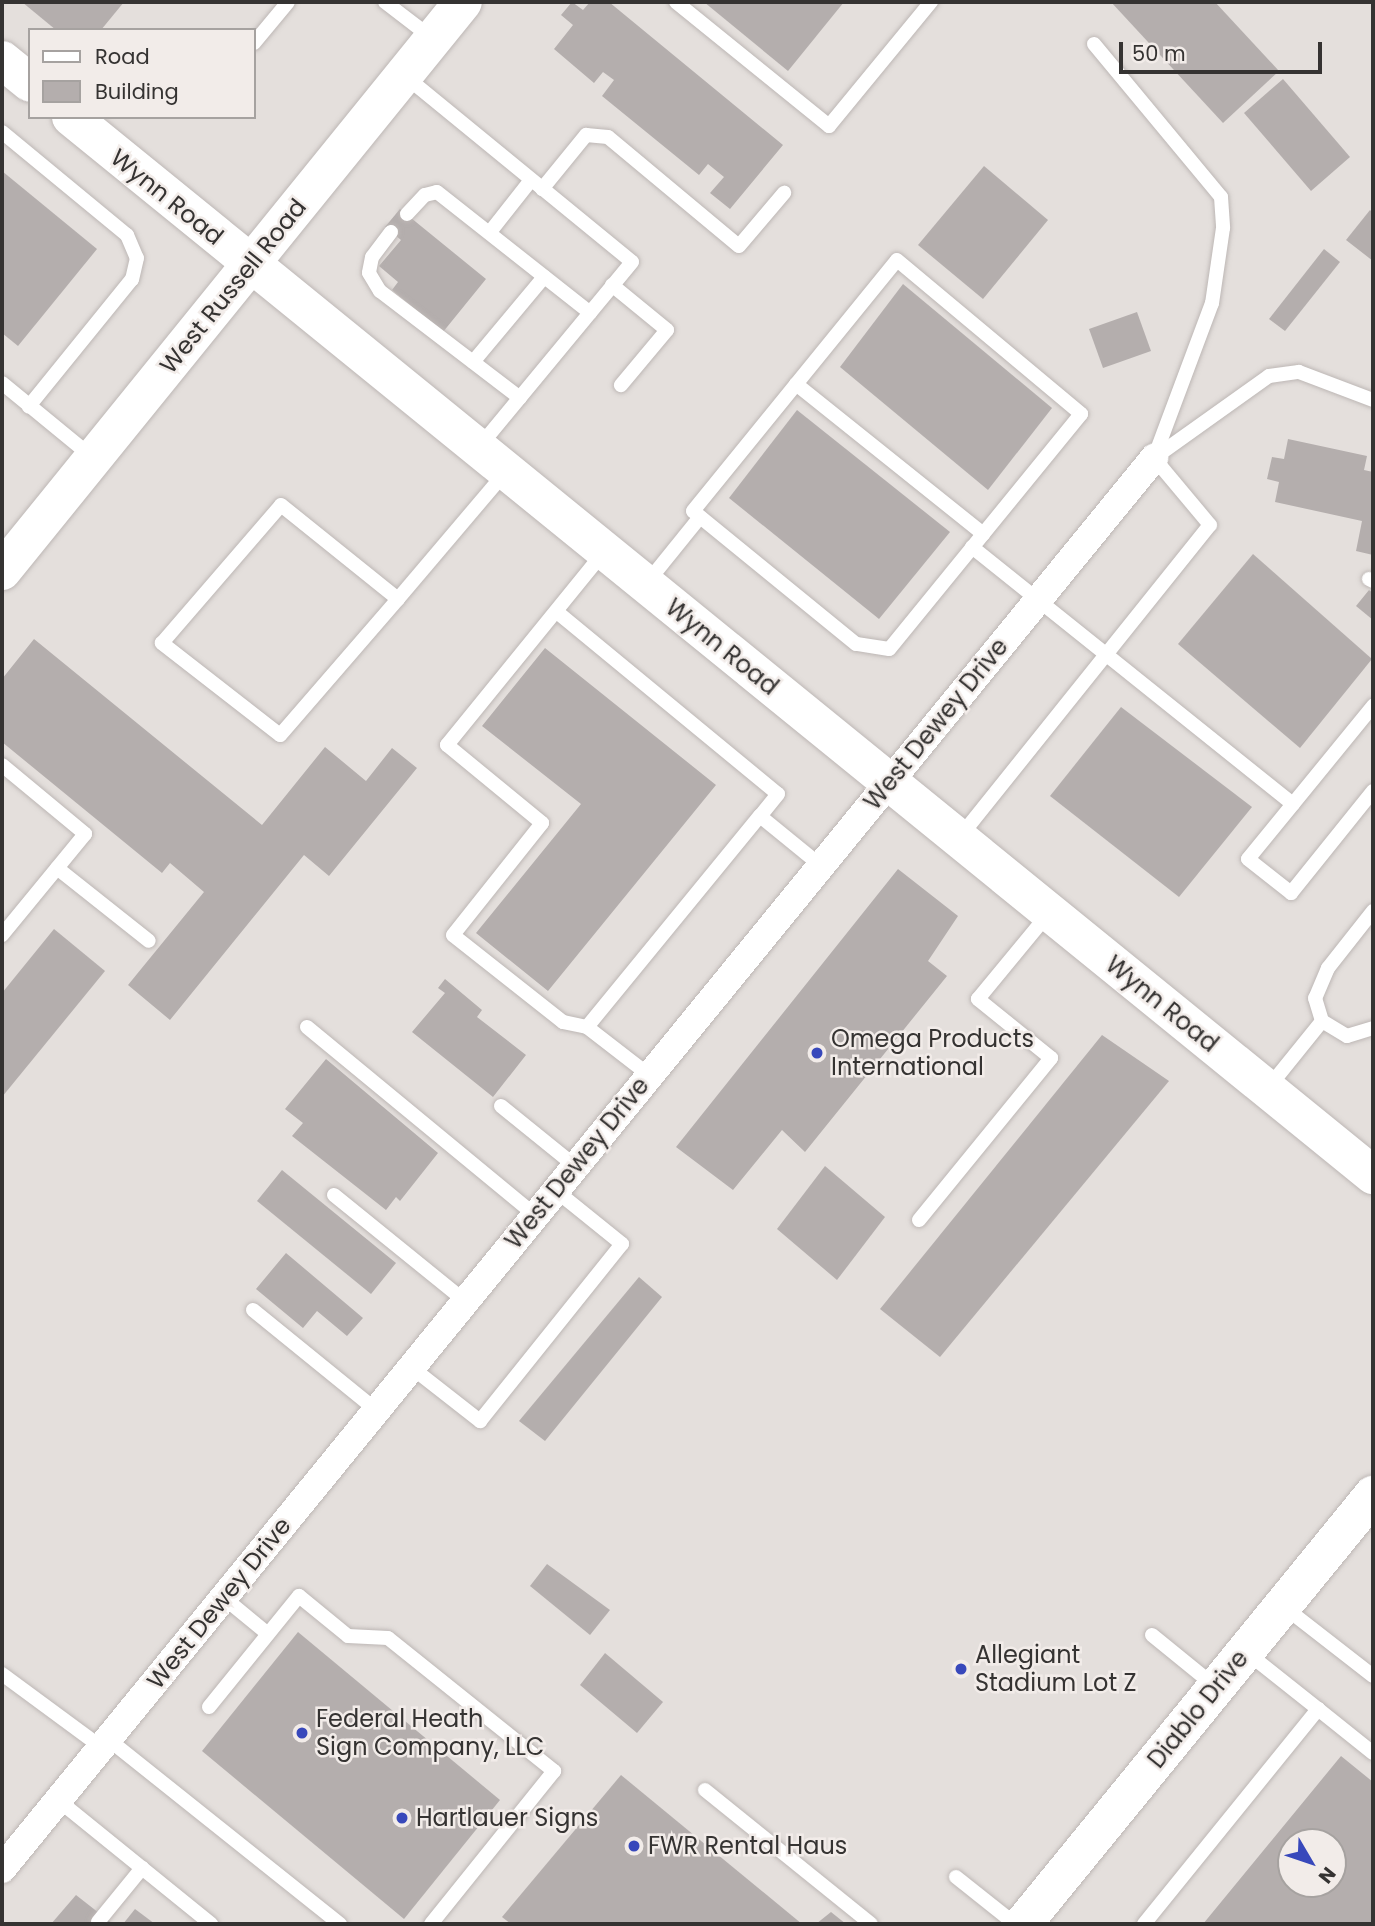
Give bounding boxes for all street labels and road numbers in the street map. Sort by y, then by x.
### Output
street label: Wynn Road [105,143,229,251]
street label: West Russell Road [154,193,312,379]
street label: Wynn Road [660,593,784,701]
street label: West Dewey Drive [858,632,1014,816]
street label: Wynn Road [1100,950,1224,1058]
street label: West Dewey Drive [499,1071,655,1255]
street label: West Dewey Drive [141,1511,297,1695]
street label: Diablo Drive [1142,1644,1254,1774]

